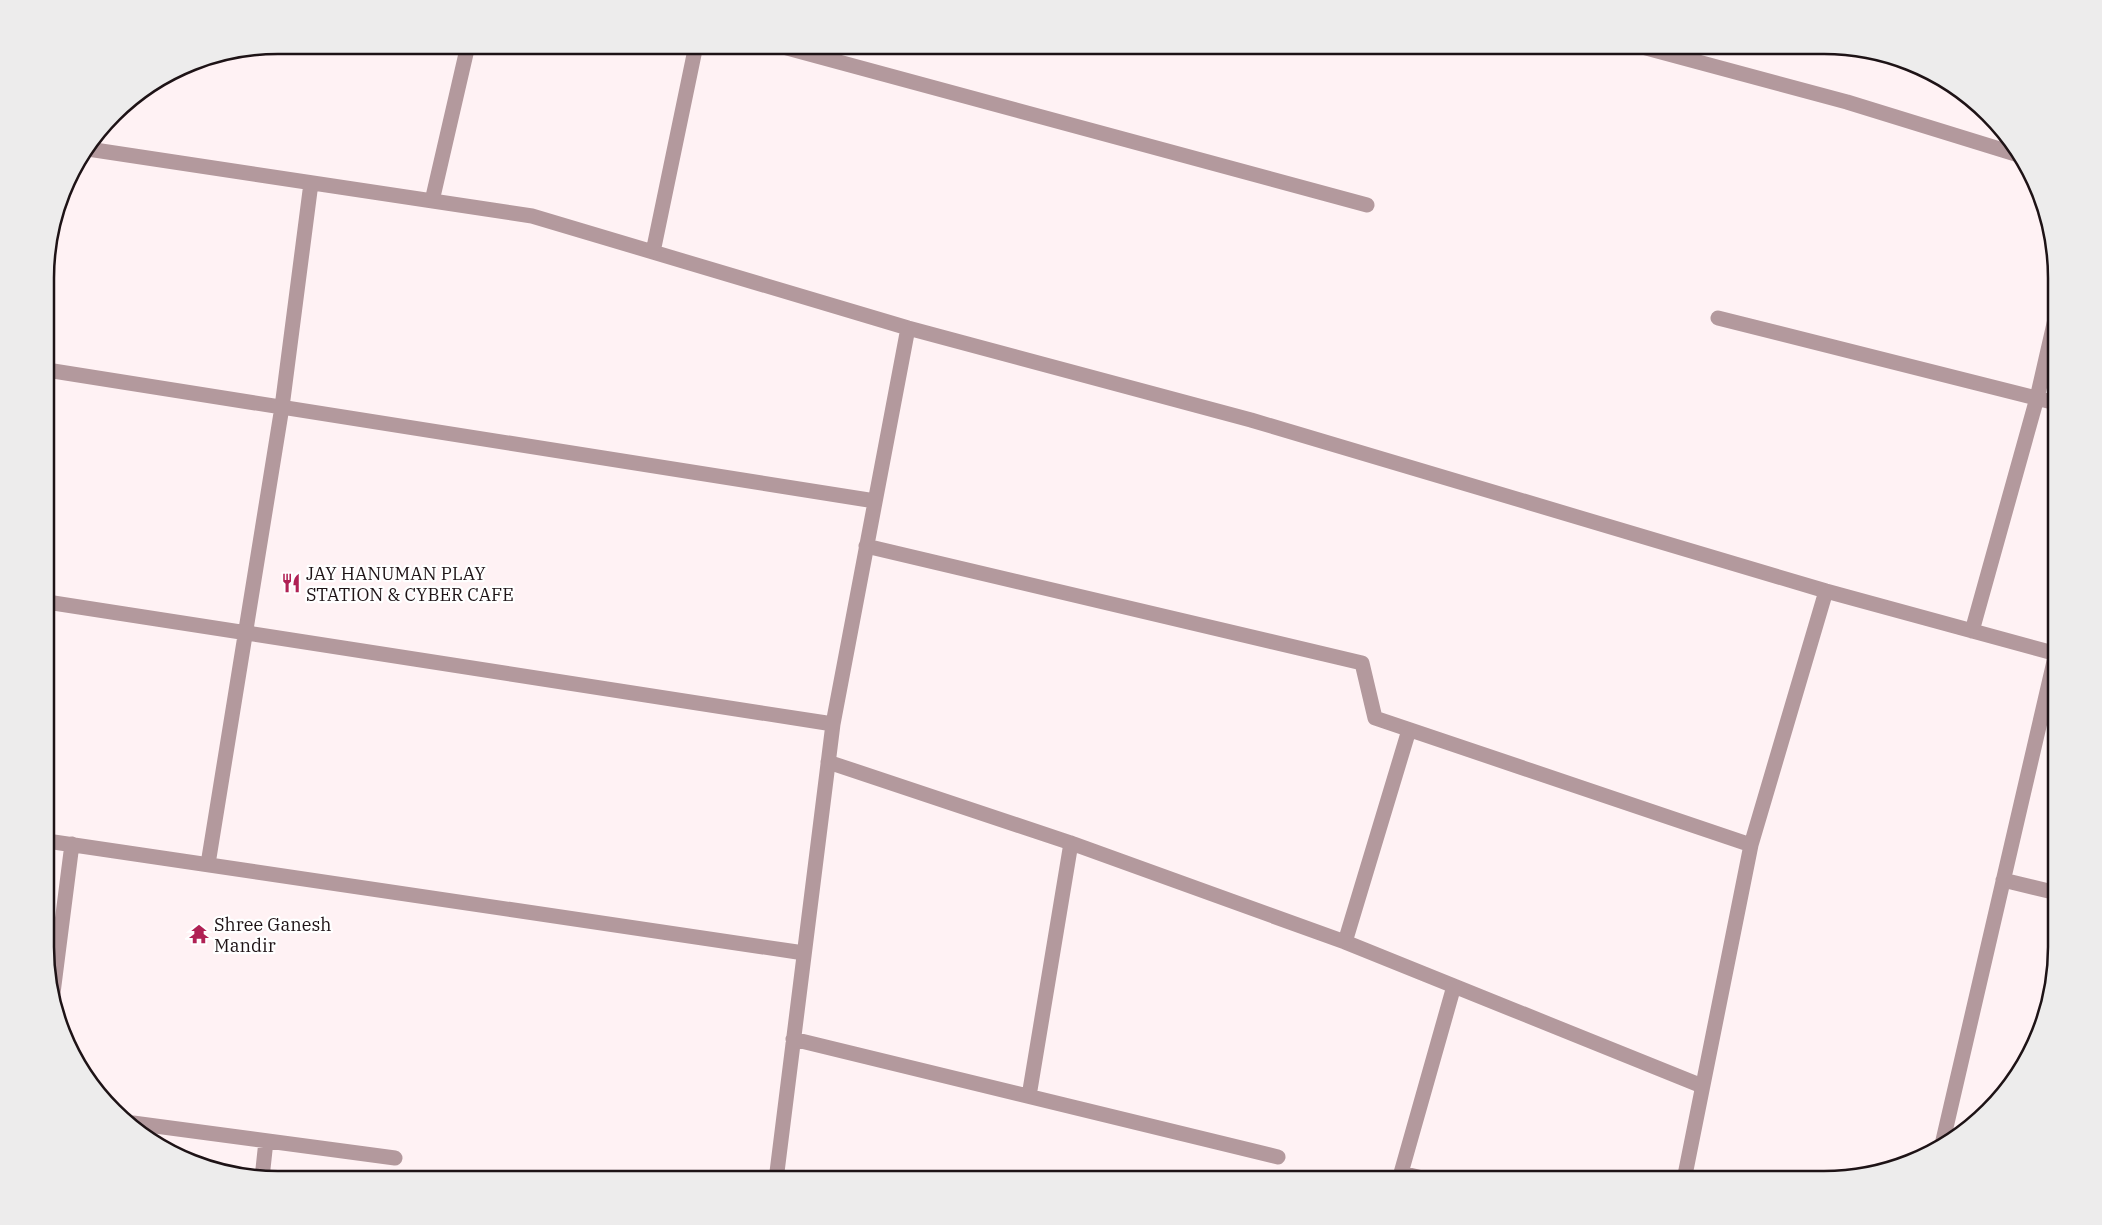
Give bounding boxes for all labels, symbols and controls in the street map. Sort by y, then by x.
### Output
place label: JAY HANUMAN PLAY STATION & CYBER CAFE [306,562,514,606]
restaurant icon: JAY HANUMAN PLAY STATION & CYBER CAFE [280,572,302,594]
place label: Shree Ganesh Mandir [214,913,331,957]
temple icon: Shree Ganesh Mandir [188,923,210,945]

